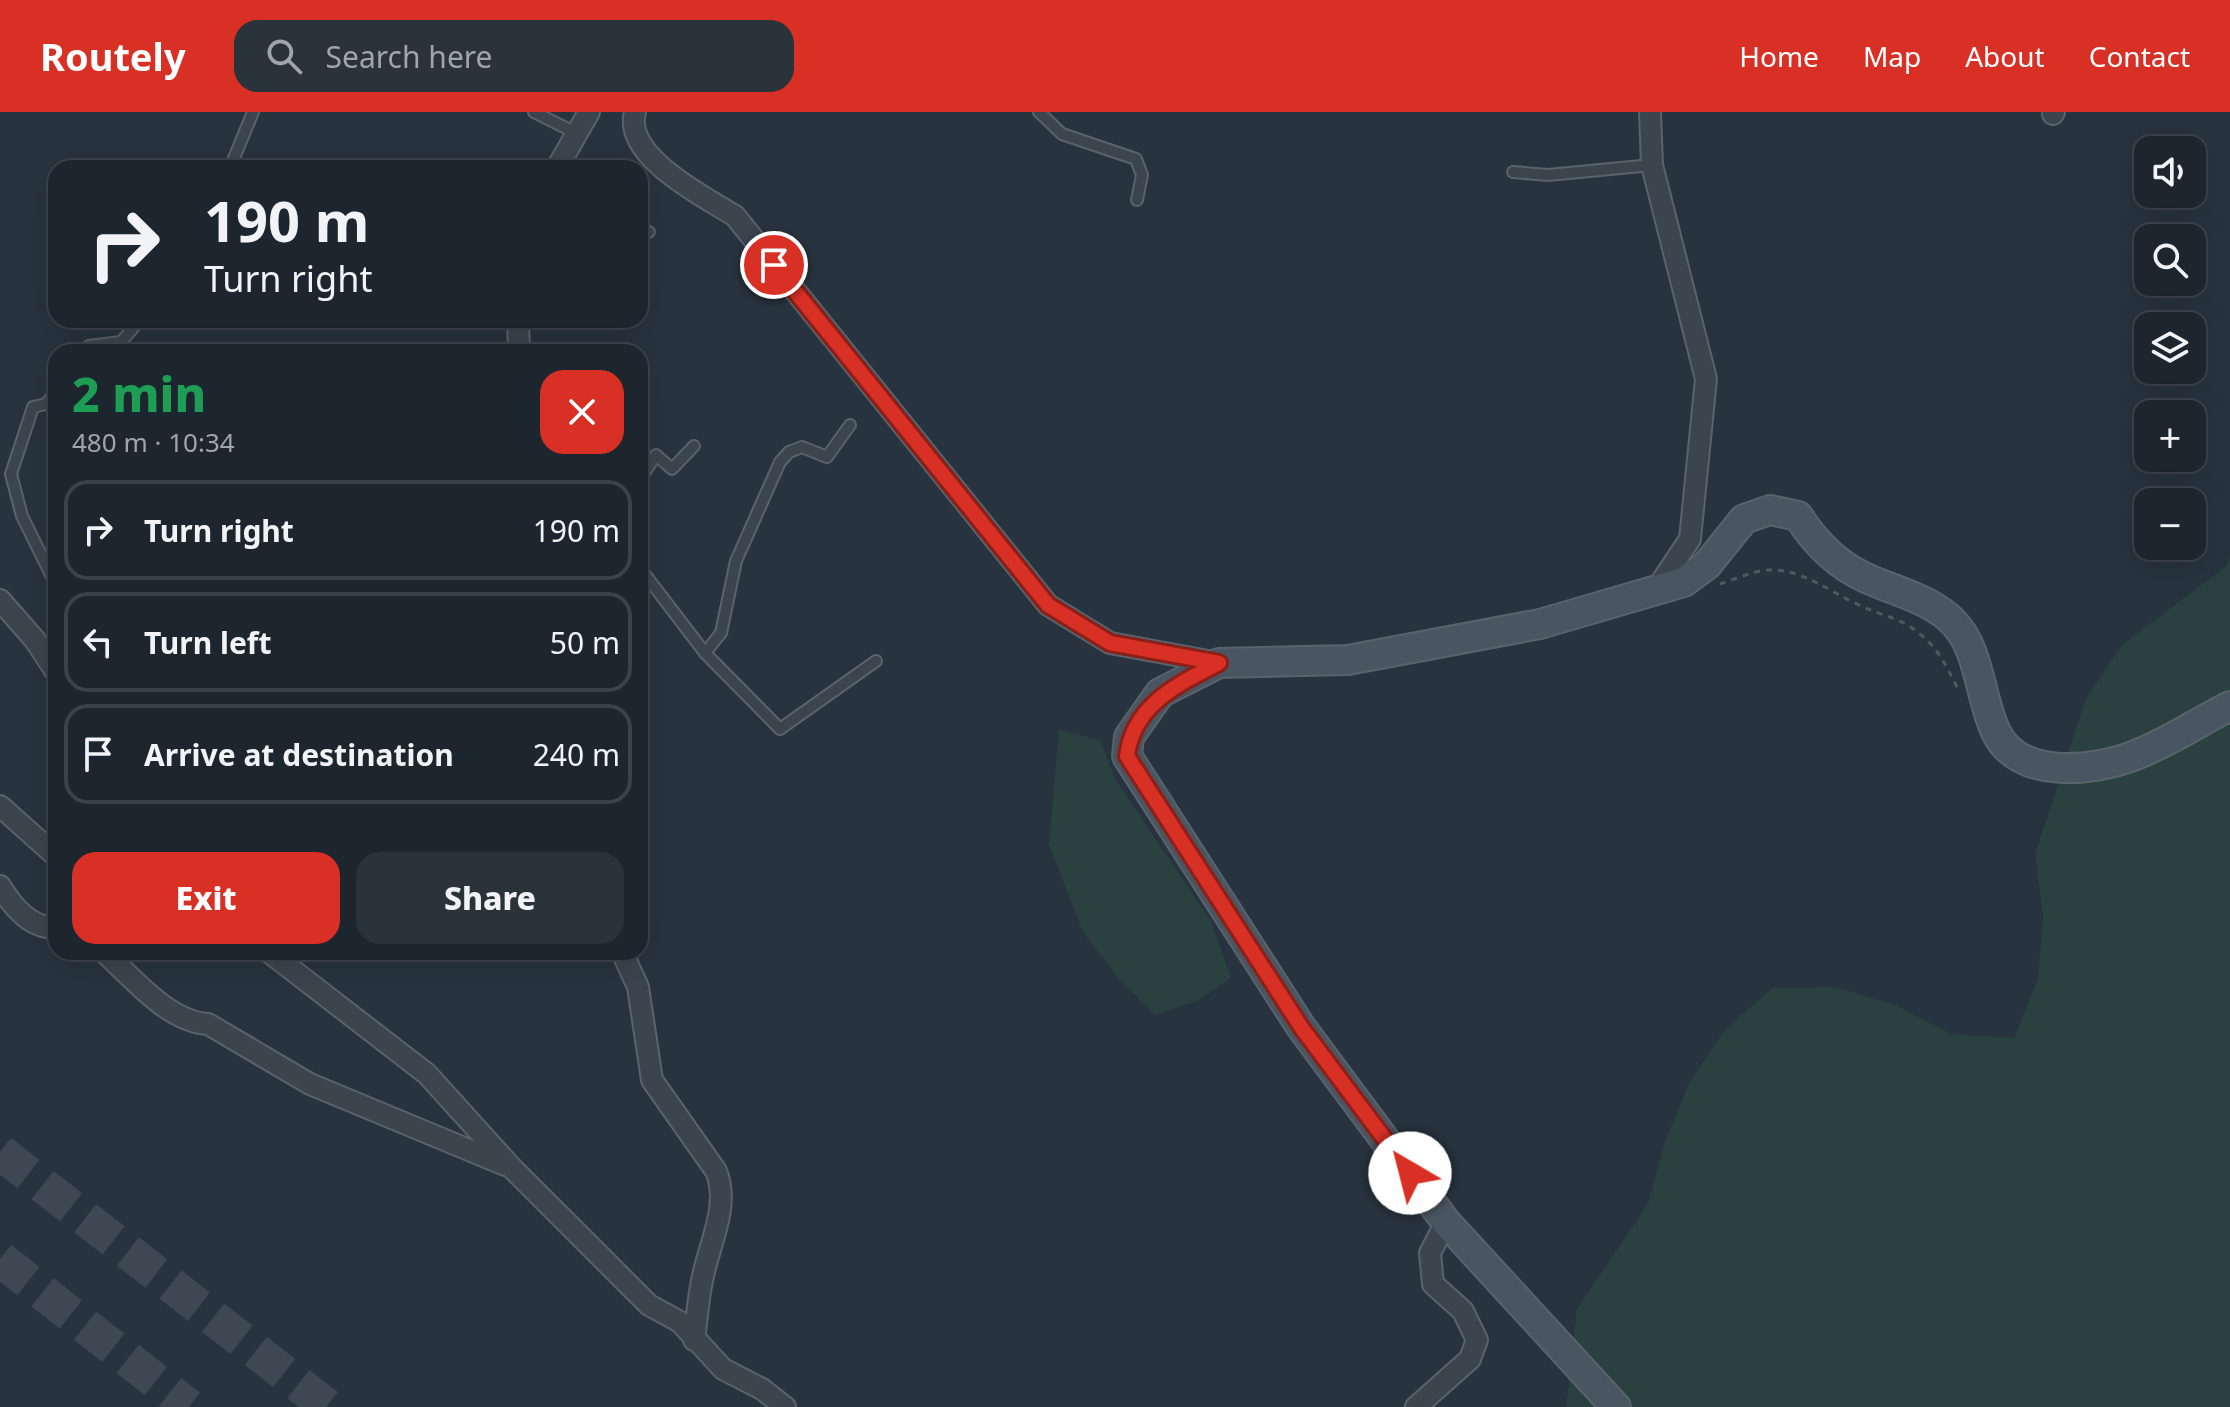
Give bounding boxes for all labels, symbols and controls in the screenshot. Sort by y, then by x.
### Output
search box [234,20,794,92]
text: Routely [40,30,186,82]
icon: search [262,34,306,78]
text: Search here [326,36,493,77]
text: Home [1739,37,1819,75]
text: Map [1863,37,1921,75]
text: About [1965,37,2045,75]
text: Contact [2089,37,2190,75]
map controls [2134,136,2206,560]
button: sound [2134,136,2206,208]
text: 190 m [204,182,369,258]
icon: right [72,192,176,296]
button: search [2134,224,2206,296]
pin [740,231,808,299]
icon: arrive [752,243,796,287]
text: Turn right [204,254,372,303]
button: layers [2134,312,2206,384]
text: 2 min [72,361,206,426]
button: close [540,370,624,454]
button: + [2134,400,2206,472]
text: 480 m · 10:34 [72,424,235,460]
button: − [2134,488,2206,560]
icon: right [76,508,120,552]
text: Turn right [144,510,294,551]
text: 190 m [533,510,620,551]
icon: left [76,620,120,664]
text: Turn left [144,622,272,663]
text: 50 m [550,622,620,663]
icon: arrive [76,732,120,776]
text: Arrive at destination [144,734,454,775]
text: 240 m [533,734,620,775]
button: Exit [72,852,340,944]
button: Share [356,852,624,944]
position arrow [1368,1131,1452,1215]

